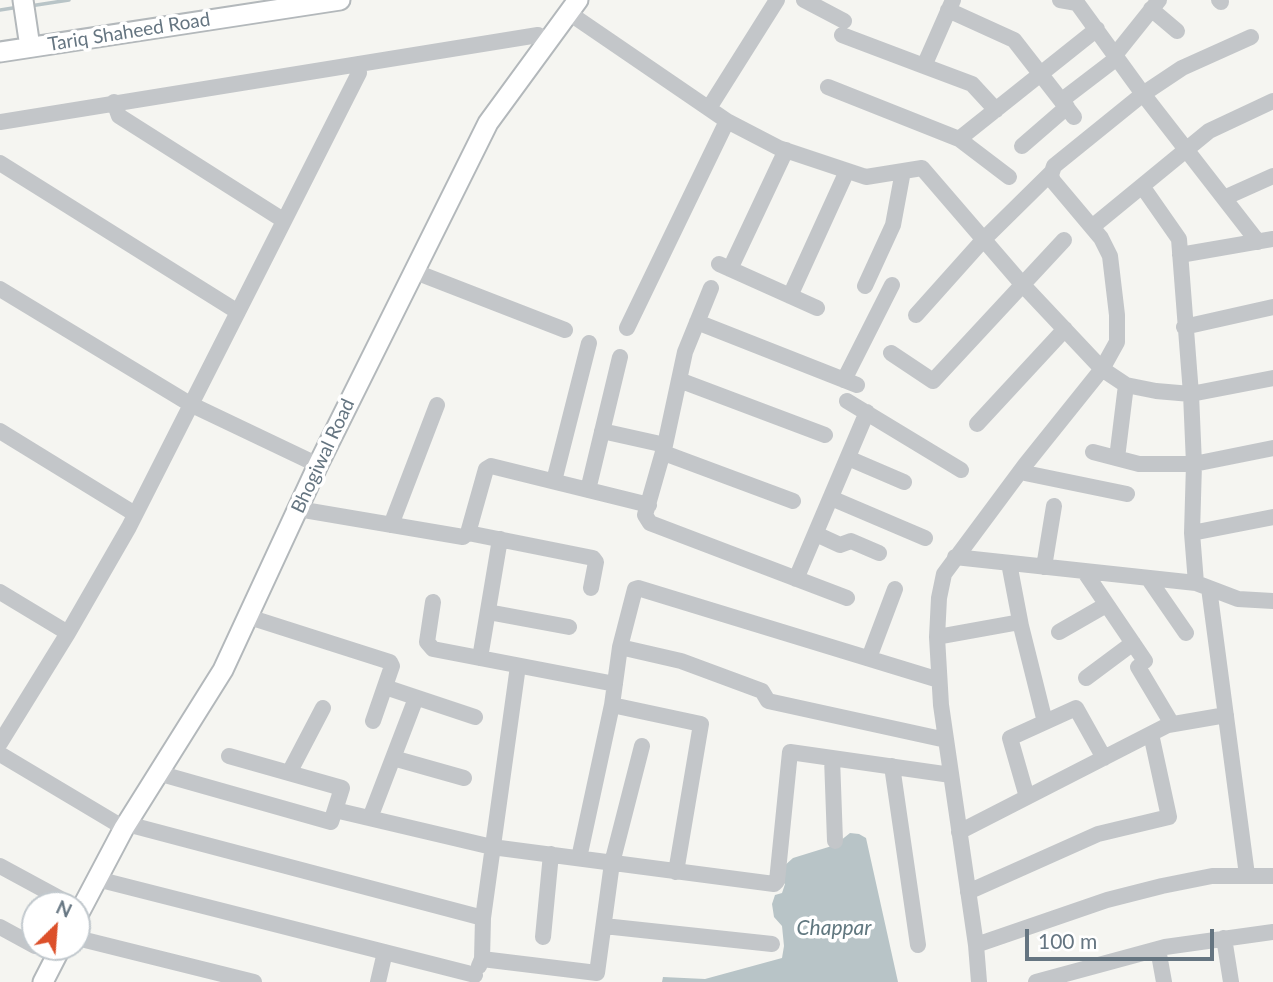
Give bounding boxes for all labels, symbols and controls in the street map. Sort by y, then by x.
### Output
street label: Tariq Shaheed Road [46,8,212,56]
street label: Bhogiwal Road [287,395,359,517]
north arrow [21,891,91,961]
text: N [53,895,76,922]
water label: Chappar [796,915,872,941]
scale bar [1028,916,1217,960]
text: 100 m [1038,928,1097,953]

